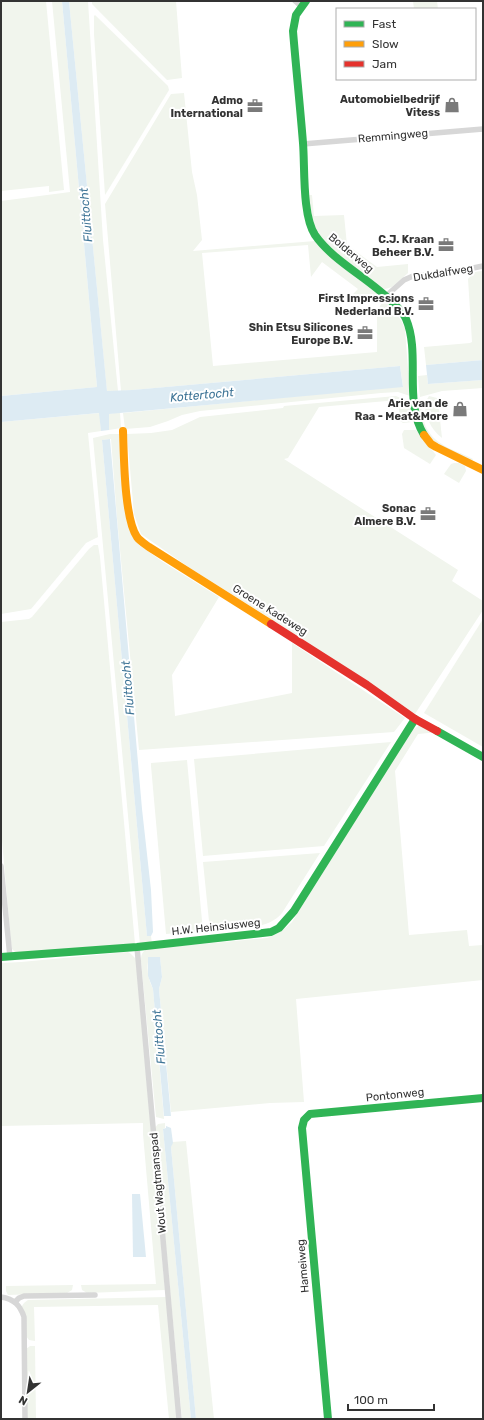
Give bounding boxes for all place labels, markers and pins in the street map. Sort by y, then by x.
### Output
place label: Automobielbedrijf Vitess [340,93,440,119]
place label: Admo International [171,94,243,120]
shop icon: Automobielbedrijf Vitess [443,96,461,114]
office icon: Admo International [246,97,264,115]
place label: C.J. Kraan Beheer B.V. [372,233,434,259]
office icon: C.J. Kraan Beheer B.V. [437,236,455,254]
place label: First Impressions Nederland B.V. [318,292,414,318]
office icon: First Impressions Nederland B.V. [417,295,435,313]
place label: Shin Etsu Silicones Europe B.V. [249,321,353,347]
office icon: Shin Etsu Silicones Europe B.V. [356,324,374,342]
place label: Arie van de Raa - Meat&More [355,397,448,423]
shop icon: Arie van de Raa - Meat&More [451,400,469,418]
place label: Sonac Almere B.V. [354,502,416,528]
office icon: Sonac Almere B.V. [419,505,437,523]

